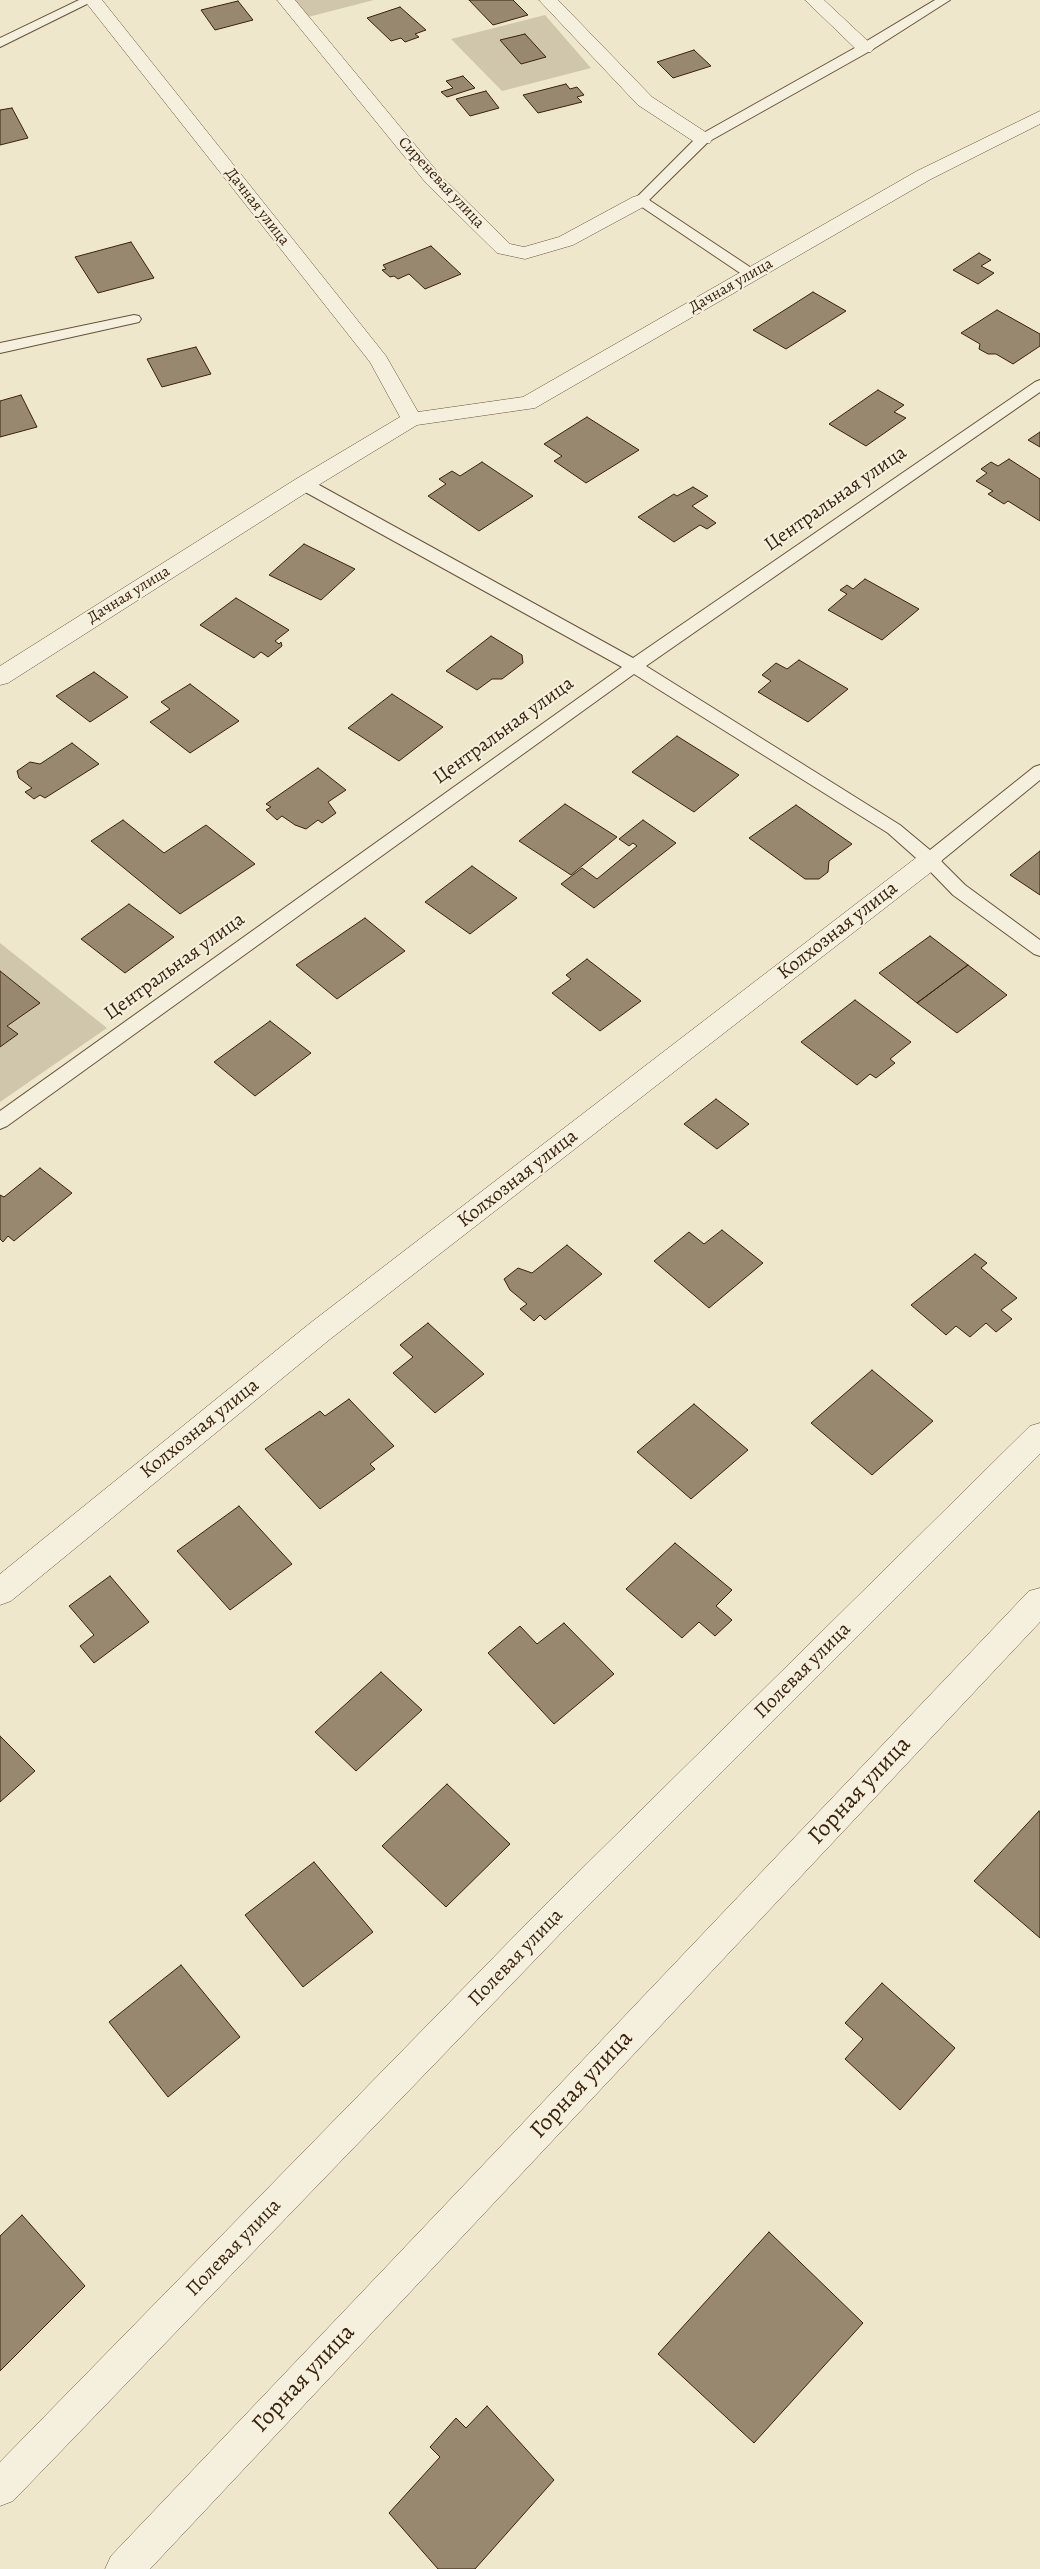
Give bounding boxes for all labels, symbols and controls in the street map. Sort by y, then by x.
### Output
street label: Сиреневая улица [394,133,488,233]
street label: Дачная улица [221,164,293,250]
street label: Дачная улица [686,254,776,318]
street label: Центральная улица [760,441,912,557]
street label: Дачная улица [84,562,174,628]
street label: Центральная улица [429,672,579,790]
street label: Колхозная улица [773,877,903,985]
street label: Центральная улица [100,908,250,1026]
street label: Колхозная улица [453,1125,583,1233]
street label: Колхозная улица [136,1374,264,1484]
street label: Полевая улица [750,1618,856,1724]
street label: Горная улица [803,1731,917,1851]
street label: Полевая улица [463,1904,569,2012]
street label: Горная улица [525,2025,639,2145]
street label: Полевая улица [181,2194,287,2302]
street label: Горная улица [247,2319,361,2439]

